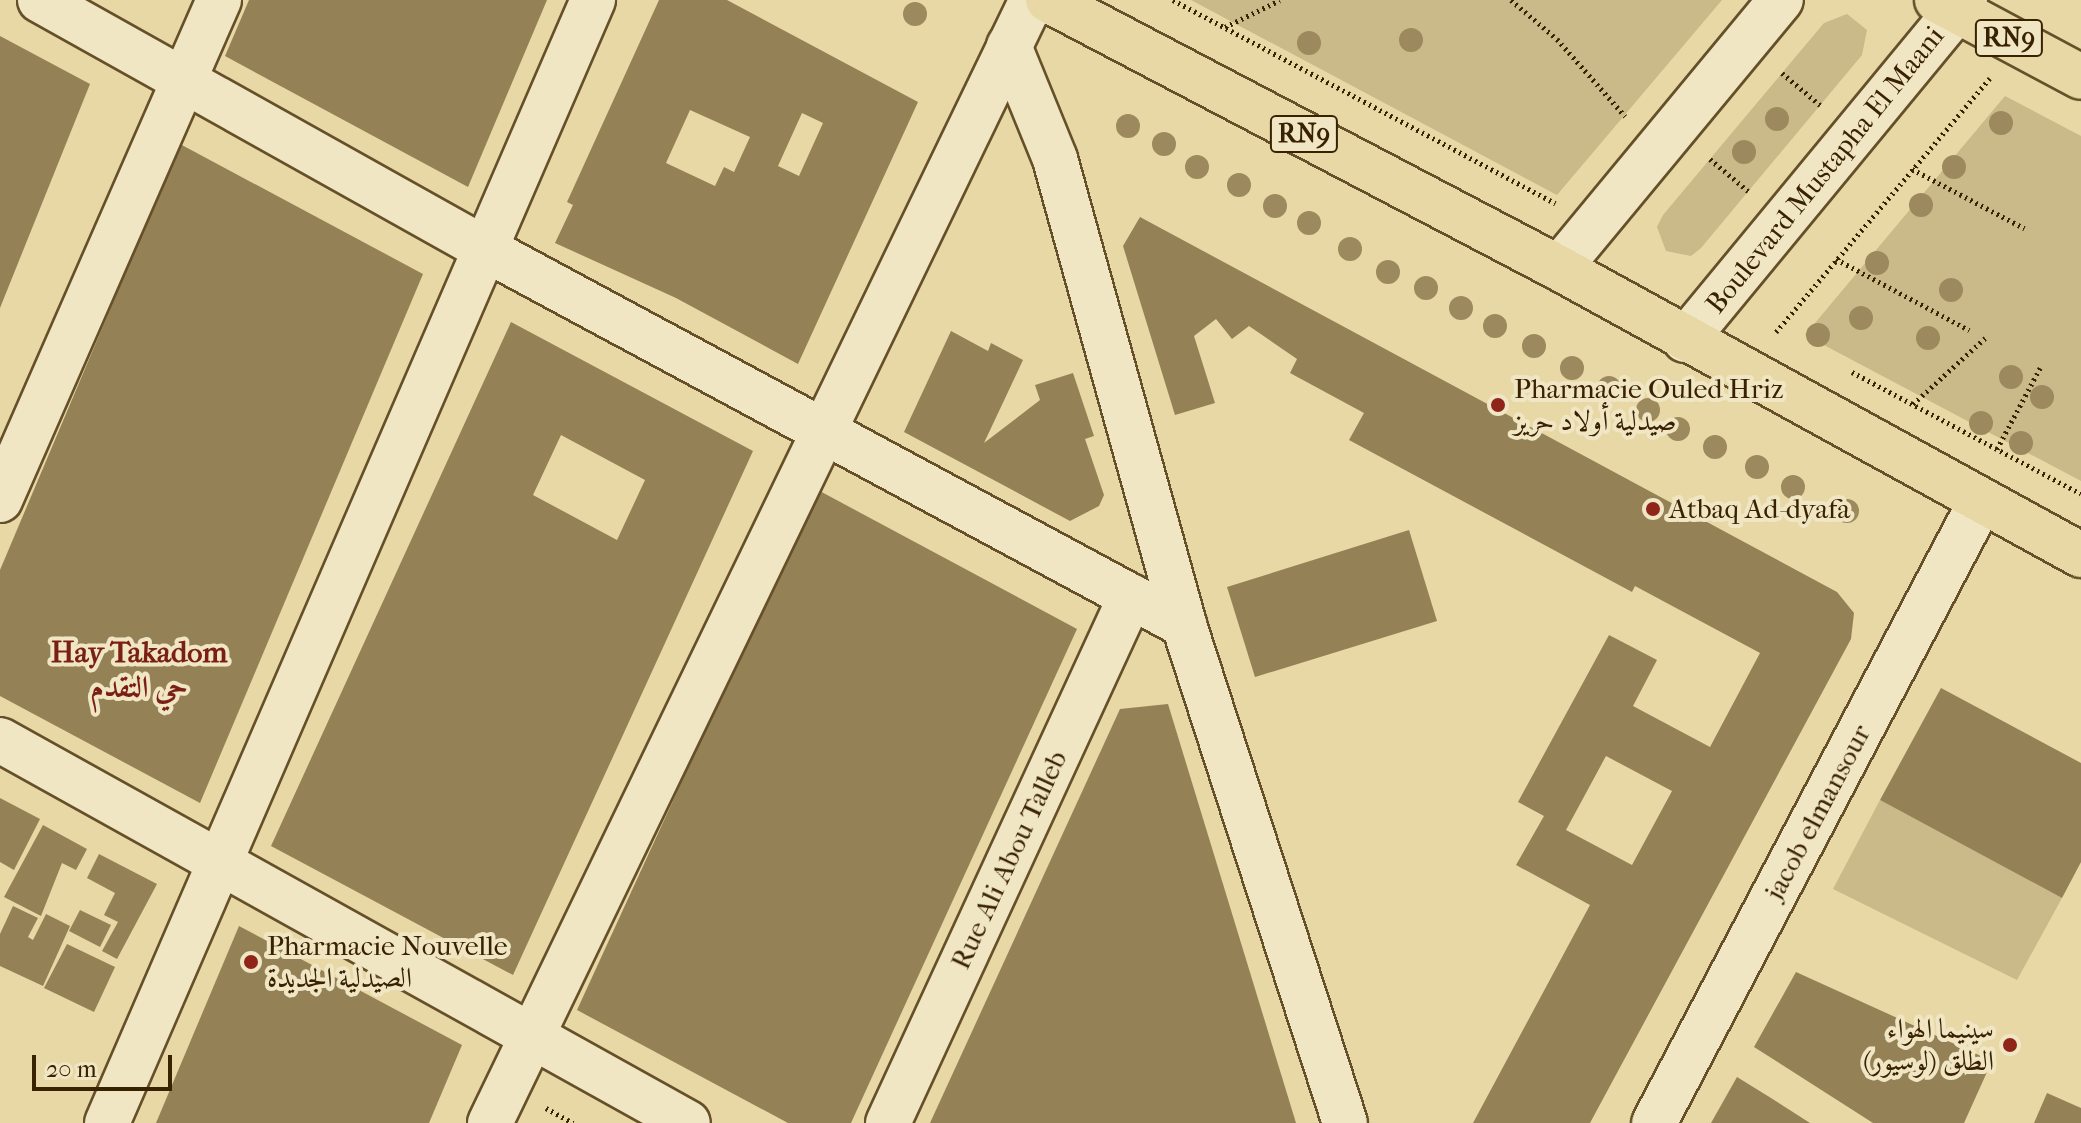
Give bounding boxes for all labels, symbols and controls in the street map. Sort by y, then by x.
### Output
road number: RN9 [1973,16,2045,60]
street label: Boulevard Mustapha El Maani [1699,20,1951,320]
road number: RN9 [1268,112,1340,156]
place label: Pharmacie Ouled Hriz صيدلية أولاد حريز [1514,372,1783,438]
marker: Pharmacie Ouled Hriz صيدلية أولاد حريز [1489,396,1507,414]
place label: Atbaq Ad-dyafa [1669,492,1850,526]
marker: Atbaq Ad-dyafa [1644,500,1662,518]
district label: Hay Takadom حي التقدم [51,635,227,706]
street label: jacob elmansour [1758,719,1878,905]
street label: Rue Ali Abou Talleb [944,745,1074,975]
place label: Pharmacie Nouvelle الصيدلية الجديدة [267,929,508,995]
marker: Pharmacie Nouvelle الصيدلية الجديدة [242,953,260,971]
place label: سينيما الهواء الطلق (لوسيور) [1863,1012,1994,1078]
marker: سينيما الهواء الطلق (لوسيور) [2001,1036,2019,1054]
scale bar [36,1039,176,1089]
text: 20 m [46,1055,97,1083]

